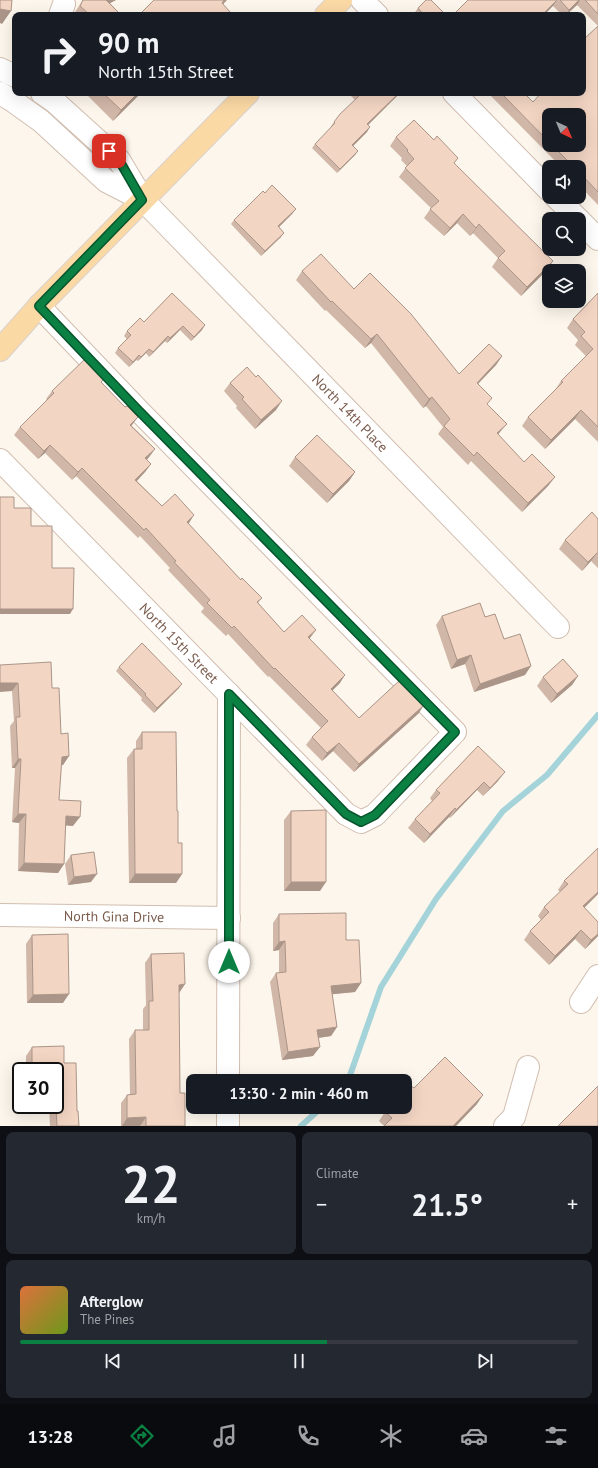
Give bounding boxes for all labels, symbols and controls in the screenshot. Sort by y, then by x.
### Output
text: 90 m [98,24,159,61]
icon: right [32,28,84,80]
text: North 15th Street [98,60,234,83]
north arrow [542,108,586,152]
map controls [542,108,586,308]
pin [92,134,126,168]
icon: arrive [98,140,120,162]
button: sound [542,160,586,204]
button: search [542,212,586,256]
button: layers [542,264,586,308]
street label: North 14th Place [308,370,392,456]
street label: North 15th Street [136,599,222,687]
street label: North Gina Drive [64,907,164,926]
position arrow [208,941,250,983]
speed limit sign: 30 [12,1062,64,1114]
text: 13:30 · 2 min · 460 m [230,1084,368,1103]
text: 22 [122,1150,180,1217]
text: Climate [316,1165,359,1182]
text: 21.5° [411,1185,483,1224]
text: − [316,1190,327,1218]
text: + [567,1190,578,1218]
text: km/h [137,1210,165,1227]
text: Afterglow [80,1292,143,1311]
text: The Pines [80,1311,134,1328]
icon: previous [102,1350,124,1372]
icon: pause [288,1350,310,1372]
icon: next [474,1350,496,1372]
icon: directions [128,1422,156,1450]
icon: music [211,1422,239,1450]
icon: phone [294,1422,322,1450]
icon: climate [377,1422,405,1450]
icon: car [460,1422,488,1450]
icon: filters [542,1422,570,1450]
text: 13:28 [27,1425,73,1448]

